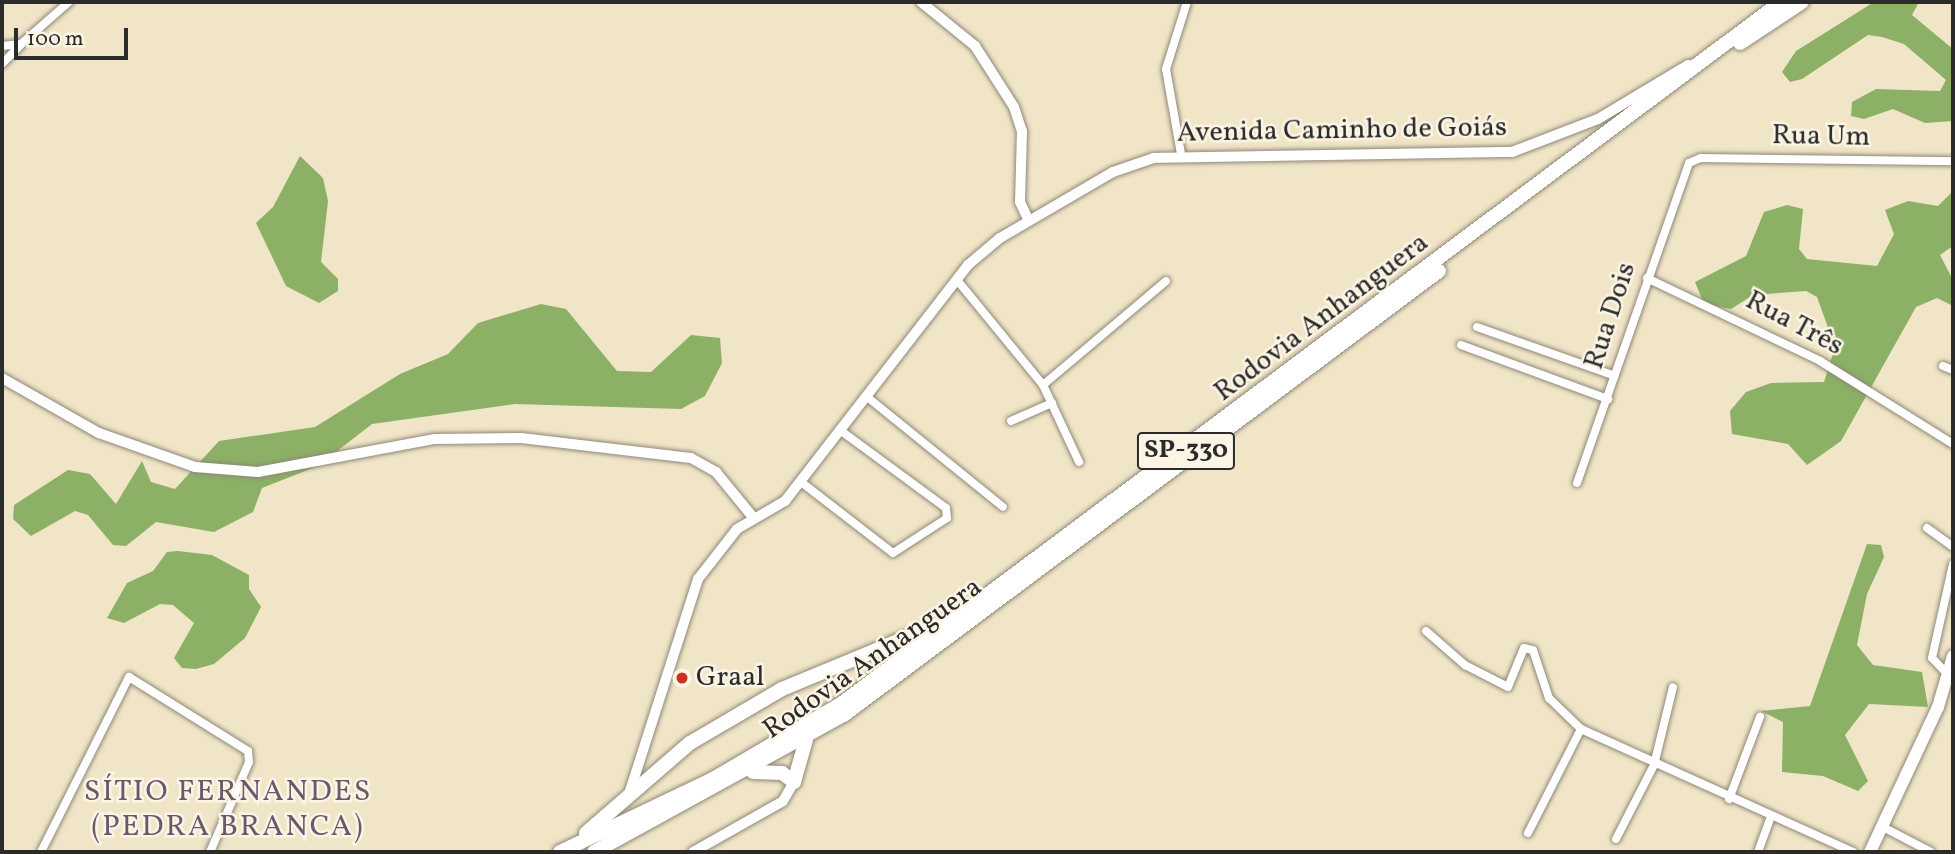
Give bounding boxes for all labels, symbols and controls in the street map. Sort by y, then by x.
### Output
scale bar [18,14,131,58]
text: 100 m [27,25,84,54]
street label: Avenida Caminho de Goiás [1177,111,1507,151]
street label: Rua Um [1772,119,1870,155]
street label: Rodovia Anhanguera [1208,227,1436,409]
street label: Rua Dois [1578,258,1644,374]
street label: Rua Três [1739,284,1849,364]
road number: SP-330 [1135,428,1237,474]
street label: Rodovia Anhanguera [757,571,989,747]
place label: Graal [696,661,764,695]
marker: Graal [674,670,690,686]
district label: SÍTIO FERNANDES (PEDRA BRANCA) [86,774,370,844]

